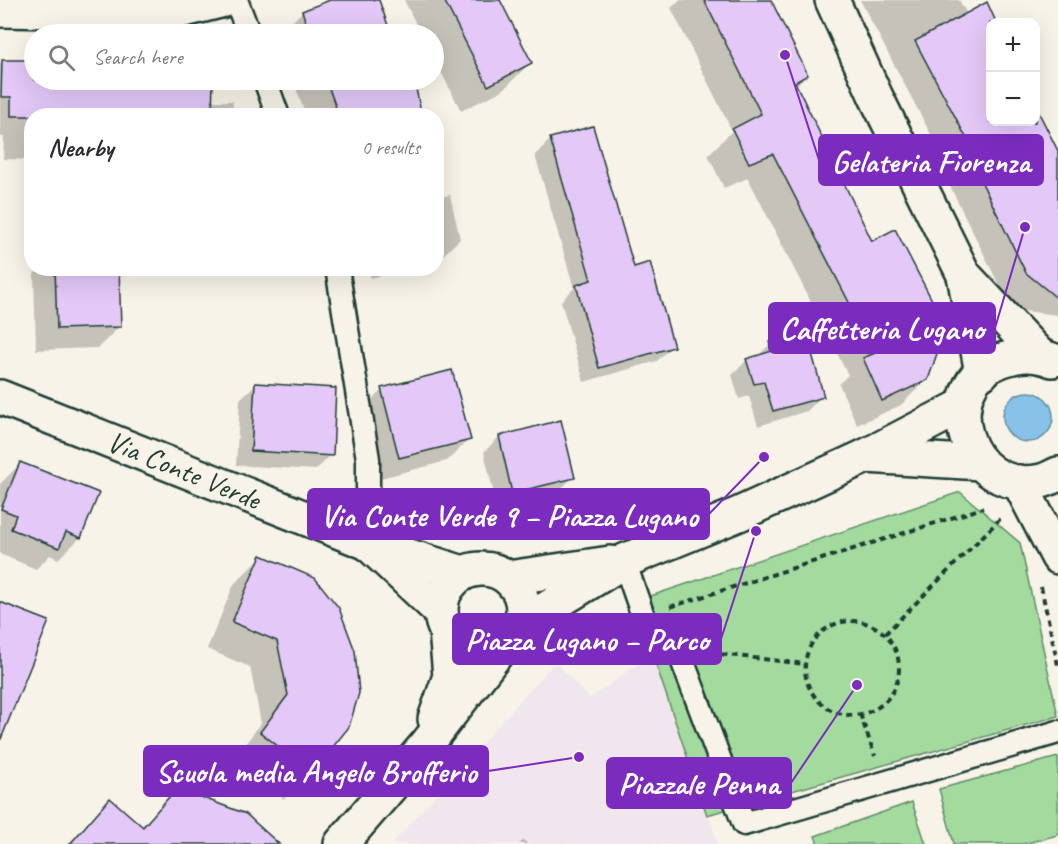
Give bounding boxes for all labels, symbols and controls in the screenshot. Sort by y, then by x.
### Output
map controls [986,18,1040,126]
button: + [986,18,1040,72]
search box [24,24,444,90]
icon: search [45,41,78,74]
text: Search here [93,43,183,71]
button: − [986,72,1040,126]
text: Nearby [48,131,113,164]
text: 0 results [361,135,420,160]
callout: Gelateria Fiorenza [819,135,1043,185]
text: Gelateria Fiorenza [832,141,1033,182]
callout: Caffetteria Lugano [769,303,995,353]
text: Caffetteria Lugano [780,308,988,349]
street label: Via Conte Verde [102,422,268,519]
callout: Via Conte Verde 9 – Piazza Lugano [308,489,709,539]
text: Via Conte Verde 9 – Piazza Lugano [320,495,700,536]
callout: Piazza Lugano – Parco [453,614,721,664]
text: Piazza Lugano – Parco [465,619,712,660]
callout: Scuola media Angelo Brofferio [144,746,488,796]
text: Scuola media Angelo Brofferio [156,751,479,792]
callout: Piazzale Penna [607,758,791,808]
text: Piazzale Penna [619,763,782,804]

